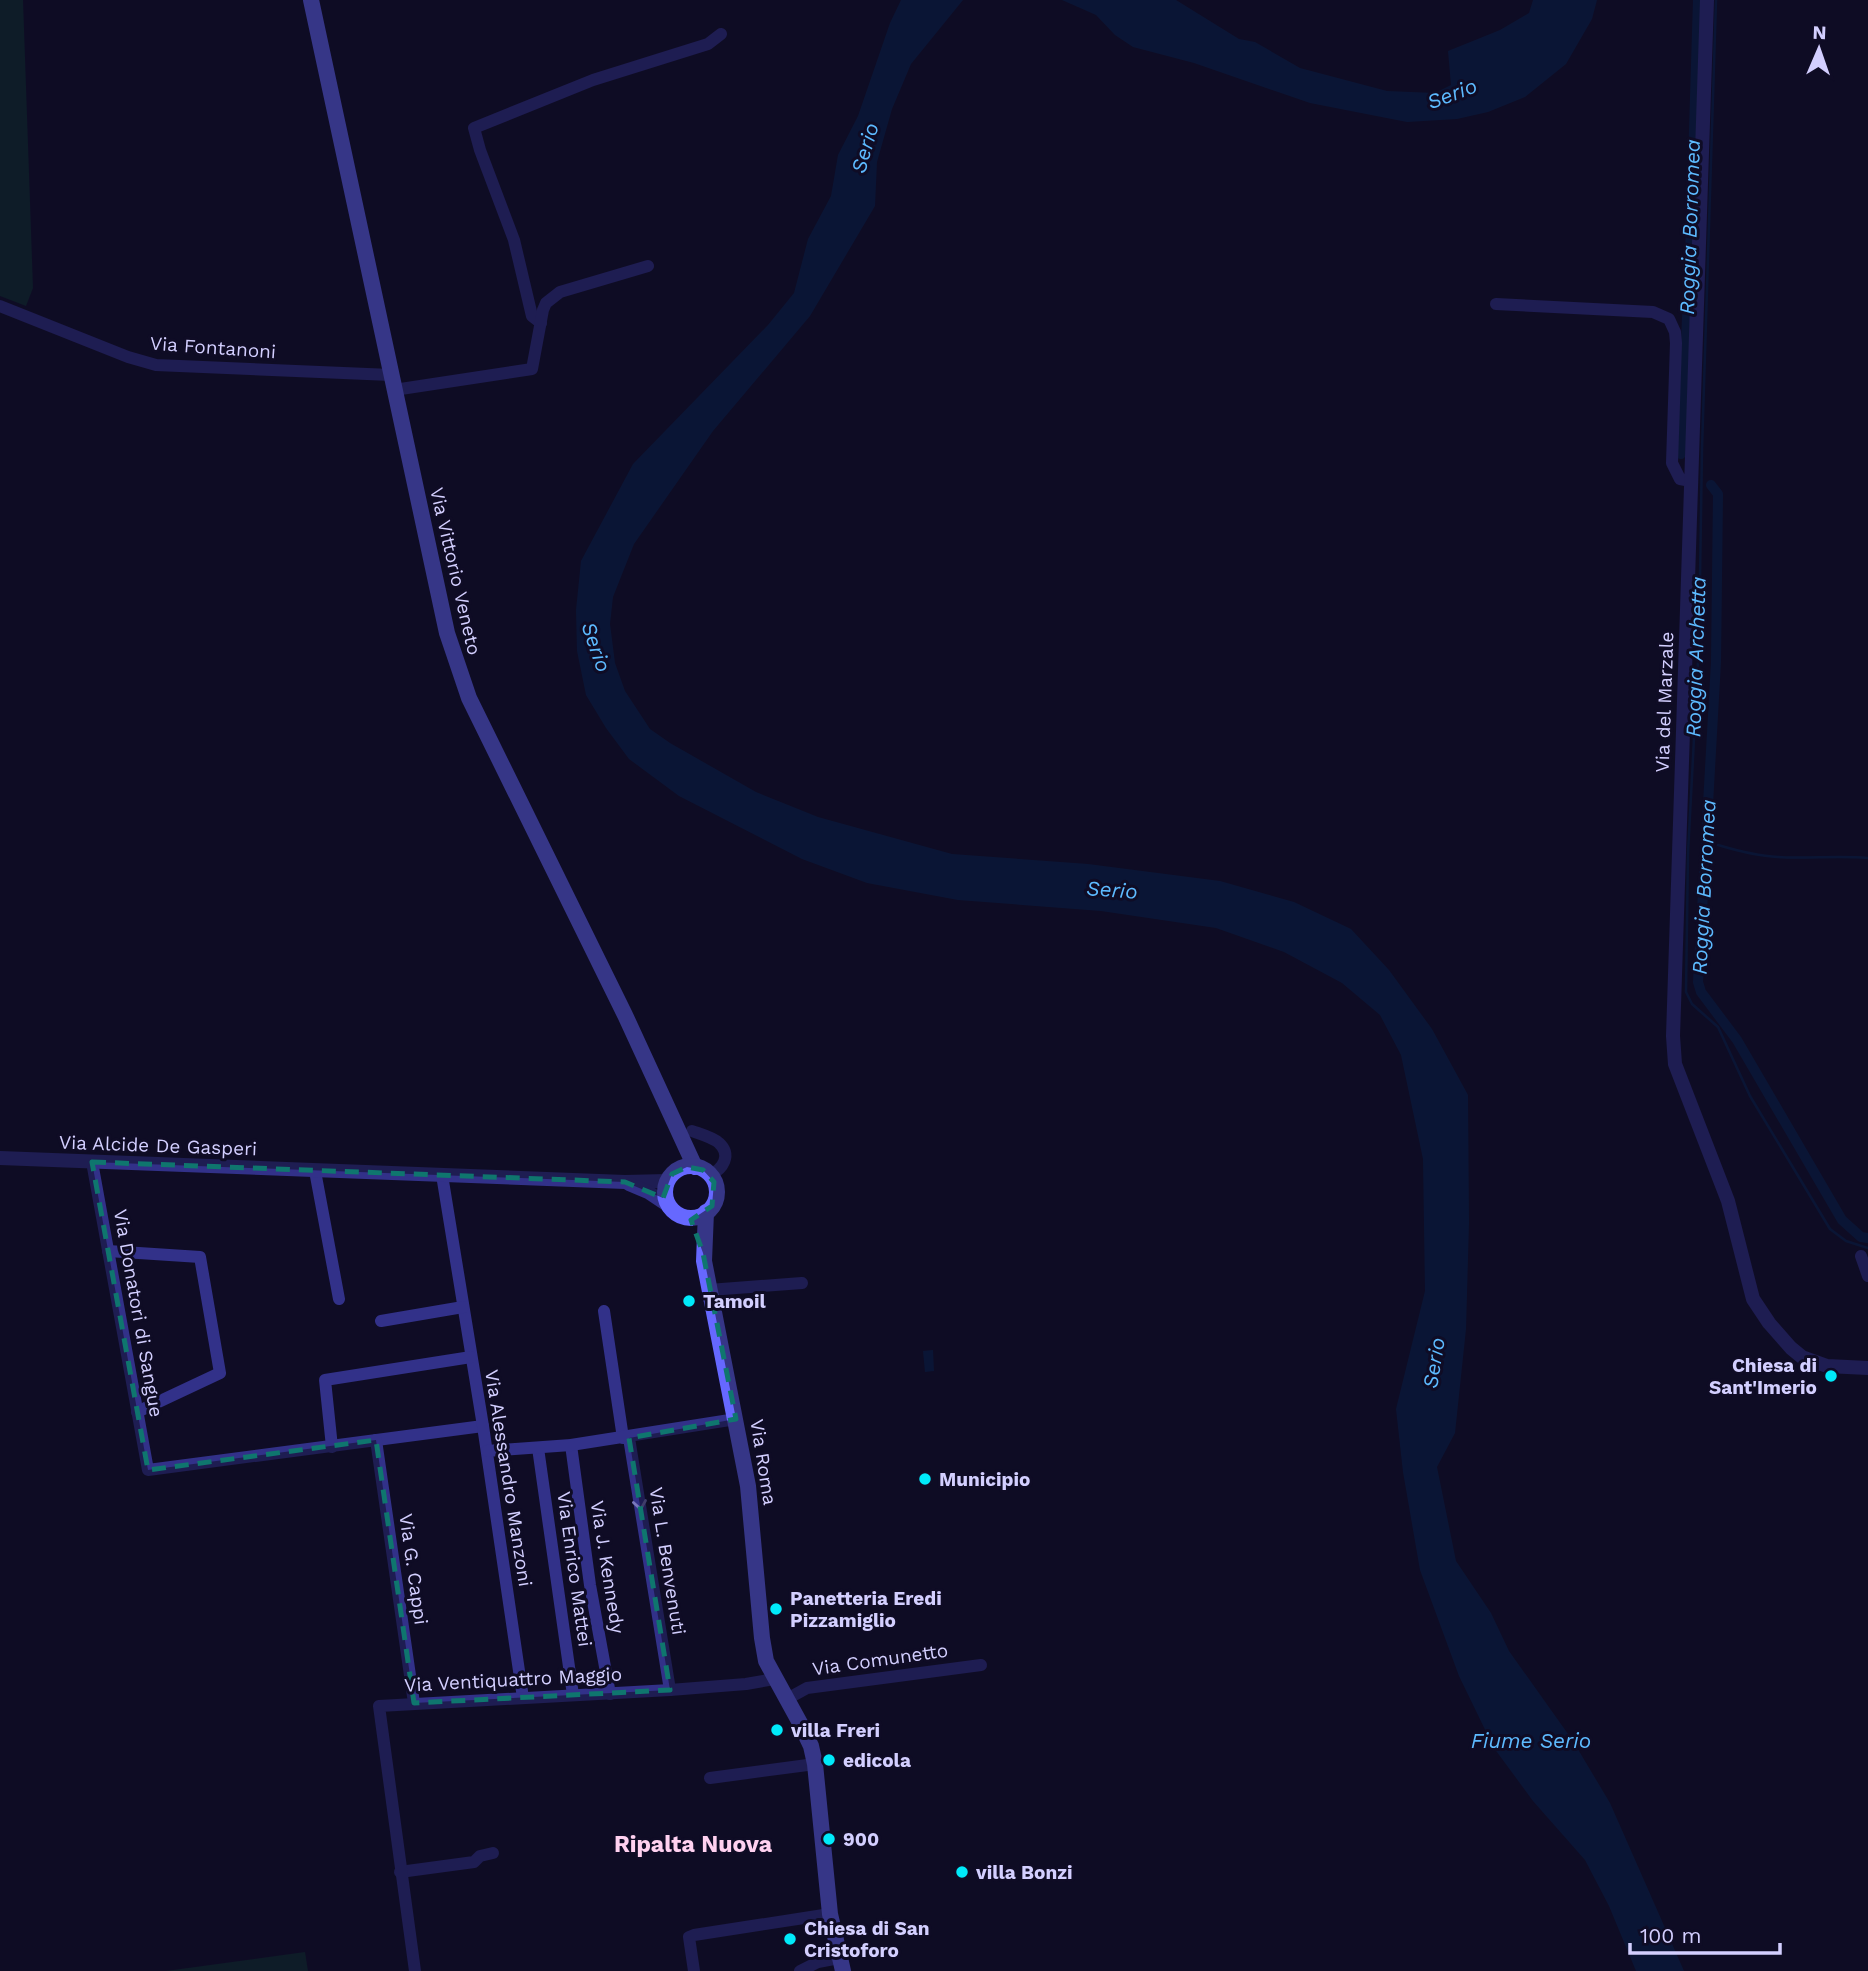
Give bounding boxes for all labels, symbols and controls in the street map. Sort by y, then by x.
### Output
north arrow [1784,14,1854,84]
text: N [1812,21,1827,44]
water label: Serio [1423,73,1480,114]
water label: Serio [845,120,884,176]
water label: Roggia Borromea [1674,139,1705,315]
street label: Via Fontanoni [149,332,277,363]
street label: Via Vittorio Veneto [425,485,486,657]
water label: Roggia Archetta [1680,576,1711,738]
water label: Serio [576,618,617,675]
street label: Via del Marzale [1651,631,1678,773]
water label: Roggia Borromea [1686,799,1721,975]
water label: Serio [1085,875,1139,904]
street label: Via Alcide De Gasperi [59,1131,257,1160]
street label: Via Donatori di Sangue [109,1207,168,1419]
place label: Tamoil [703,1290,767,1313]
marker: Tamoil [681,1293,697,1309]
water label: Serio [1417,1336,1450,1390]
place label: Chiesa di Sant'Imerio [1709,1354,1817,1399]
street label: Via Alessandro Manzoni [480,1368,537,1588]
marker: Chiesa di Sant'Imerio [1823,1368,1839,1384]
street label: Via Roma [745,1417,782,1507]
place label: Municipio [939,1468,1030,1491]
marker: Municipio [917,1471,933,1487]
street label: Via L. Benvenuti [644,1486,691,1637]
street label: Via Enrico Mattei [552,1490,597,1648]
street label: Via J. Kennedy [586,1499,629,1635]
one-way arrow [632,1499,647,1511]
street label: Via G. Cappi [394,1512,433,1626]
place label: Panetteria Eredi Pizzamiglio [790,1587,942,1632]
marker: Panetteria Eredi Pizzamiglio [768,1601,784,1617]
street label: Via Comunetto [811,1639,949,1680]
street label: Via Ventiquattro Maggio [404,1662,623,1697]
place label: villa Freri [790,1719,880,1742]
marker: villa Freri [769,1722,785,1738]
water label: Fiume Serio [1471,1728,1591,1753]
place label: edicola [843,1749,911,1772]
marker: edicola [821,1752,837,1768]
place label: 900 [843,1828,879,1851]
district label: Ripalta Nuova [614,1831,773,1858]
marker: 900 [821,1831,837,1847]
place label: villa Bonzi [975,1861,1073,1884]
marker: villa Bonzi [954,1864,970,1880]
scale bar [1630,1912,1780,1956]
place label: Chiesa di San Cristoforo [804,1917,929,1962]
text: 100 m [1640,1923,1702,1948]
marker: Chiesa di San Cristoforo [782,1931,798,1947]

